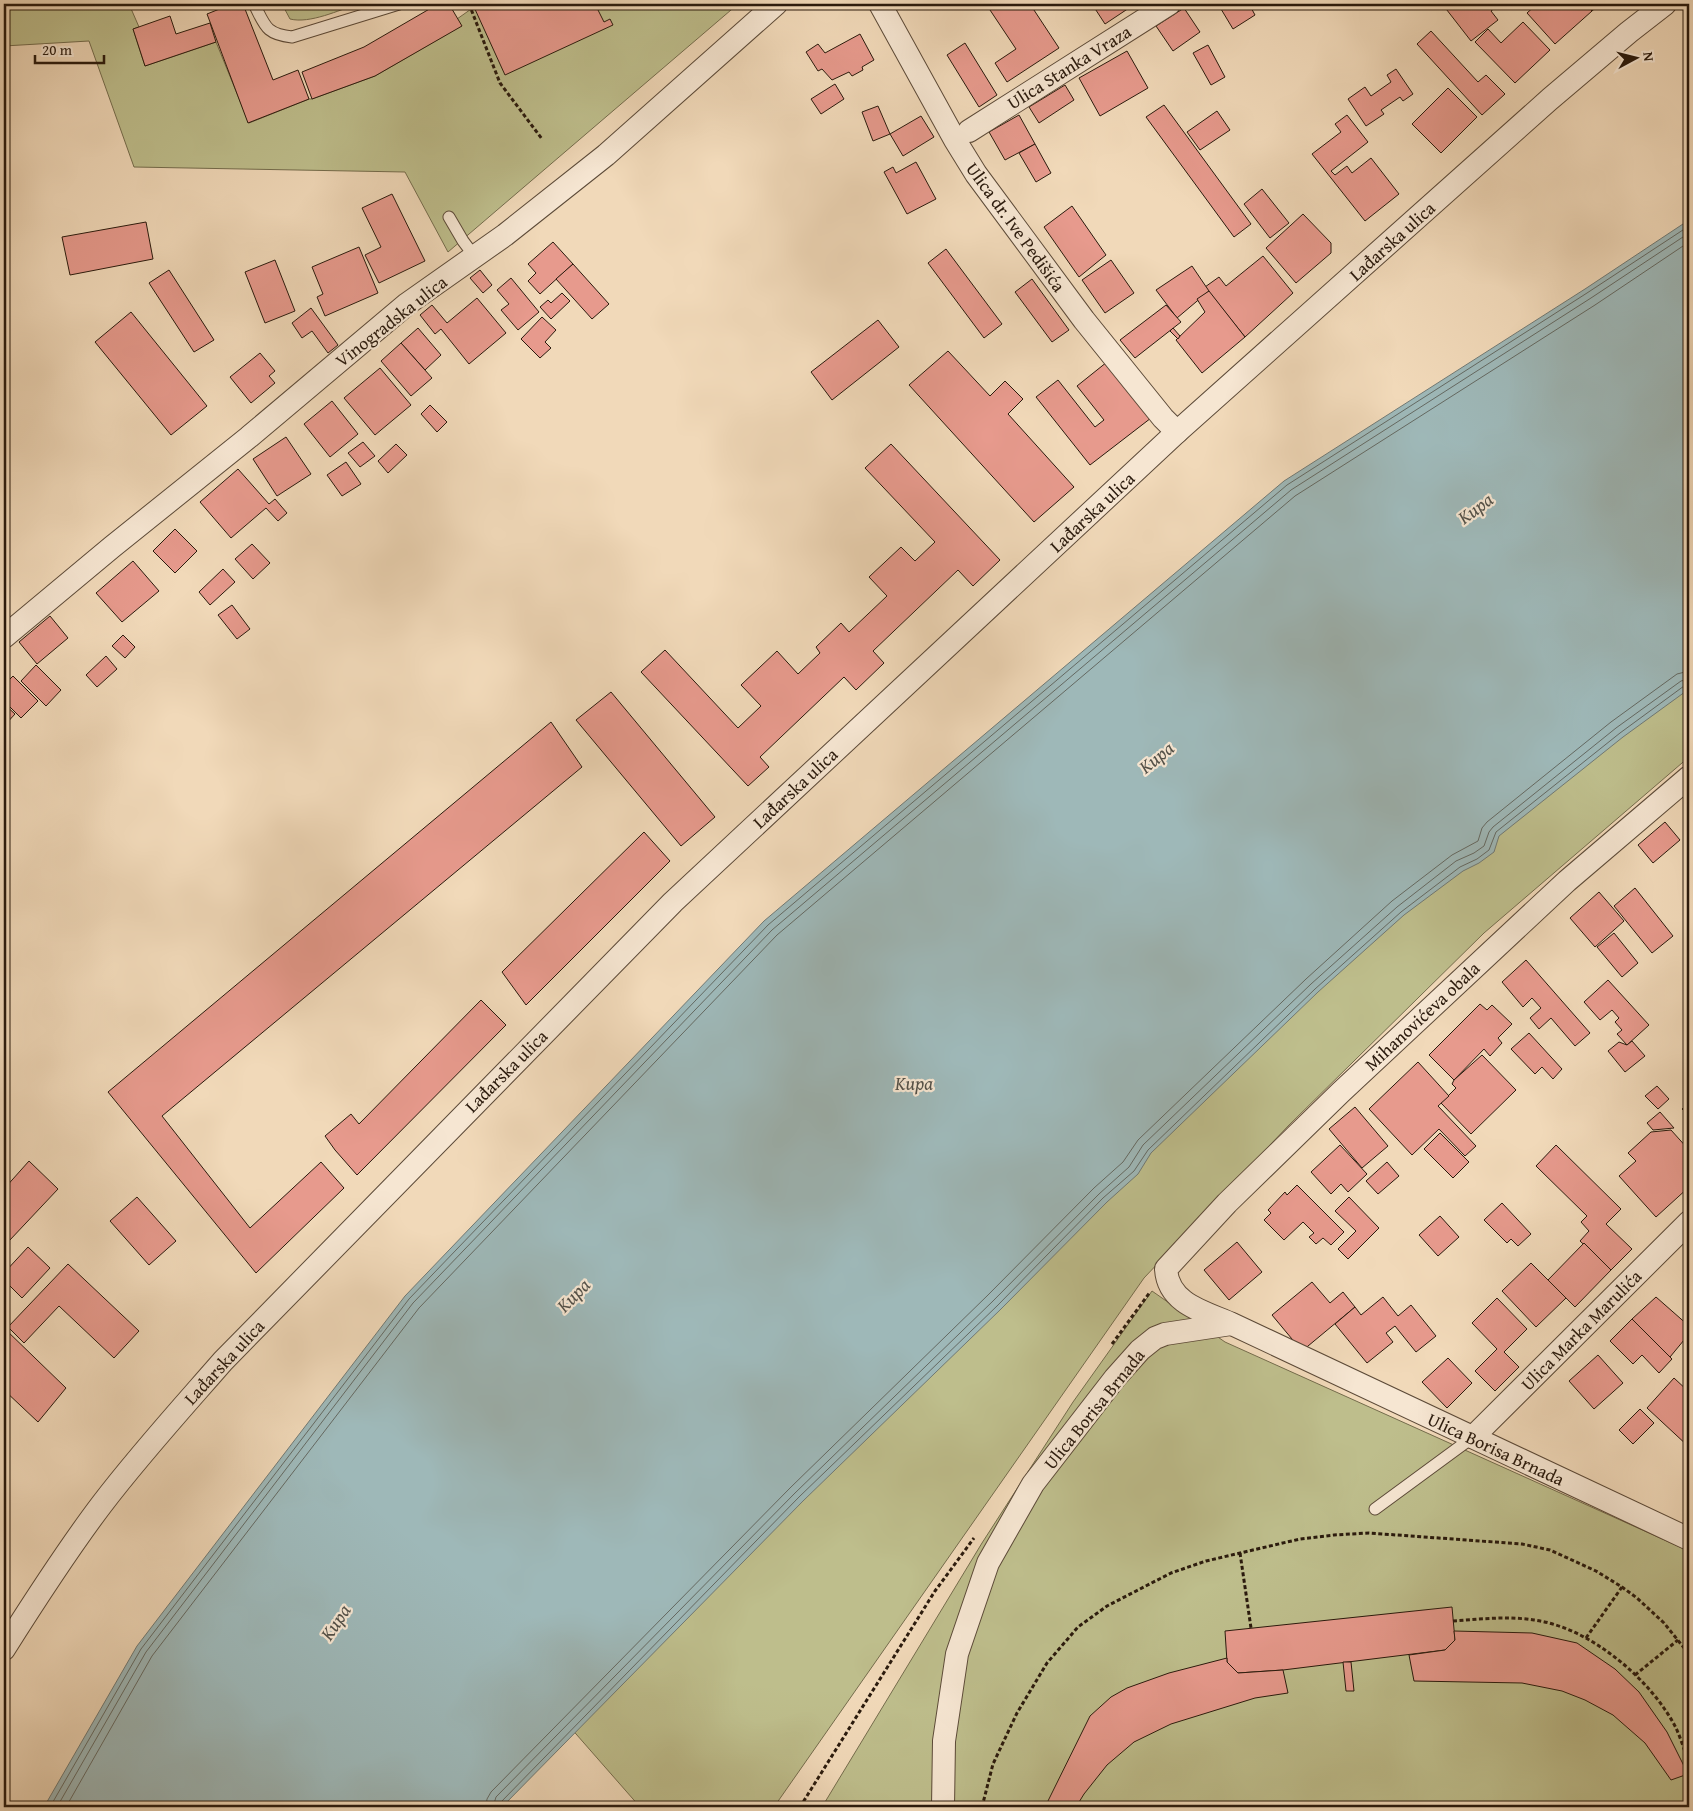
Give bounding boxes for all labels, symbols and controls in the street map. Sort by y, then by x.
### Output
street label: Ulica Stanka Vraza [1002,18,1137,116]
scale bar [35,32,104,64]
north arrow [1610,32,1660,82]
text: 20 m [42,39,73,60]
text: N [1638,51,1659,63]
street label: Ulica dr. Ive Pedišića [960,157,1073,298]
street label: Lađarska ulica [1343,195,1441,287]
street label: Vinogradska ulica [329,268,453,373]
street label: Lađarska ulica [1043,465,1141,559]
water label: Kupa [1451,485,1499,531]
water label: Kupa [1132,734,1180,781]
street label: Lađarska ulica [746,741,844,835]
street label: Mihanovićeva obala [1358,955,1486,1077]
street label: Lađarska ulica [458,1023,554,1119]
water label: Kupa [894,1069,933,1097]
street label: Ulica Marka Marulića [1514,1263,1648,1397]
water label: Kupa [549,1271,596,1319]
street label: Lađarska ulica [177,1313,271,1411]
street label: Ulica Borisa Brnada [1037,1343,1151,1475]
street label: Ulica Borisa Brnada [1423,1405,1569,1493]
water label: Kupa [312,1598,357,1646]

